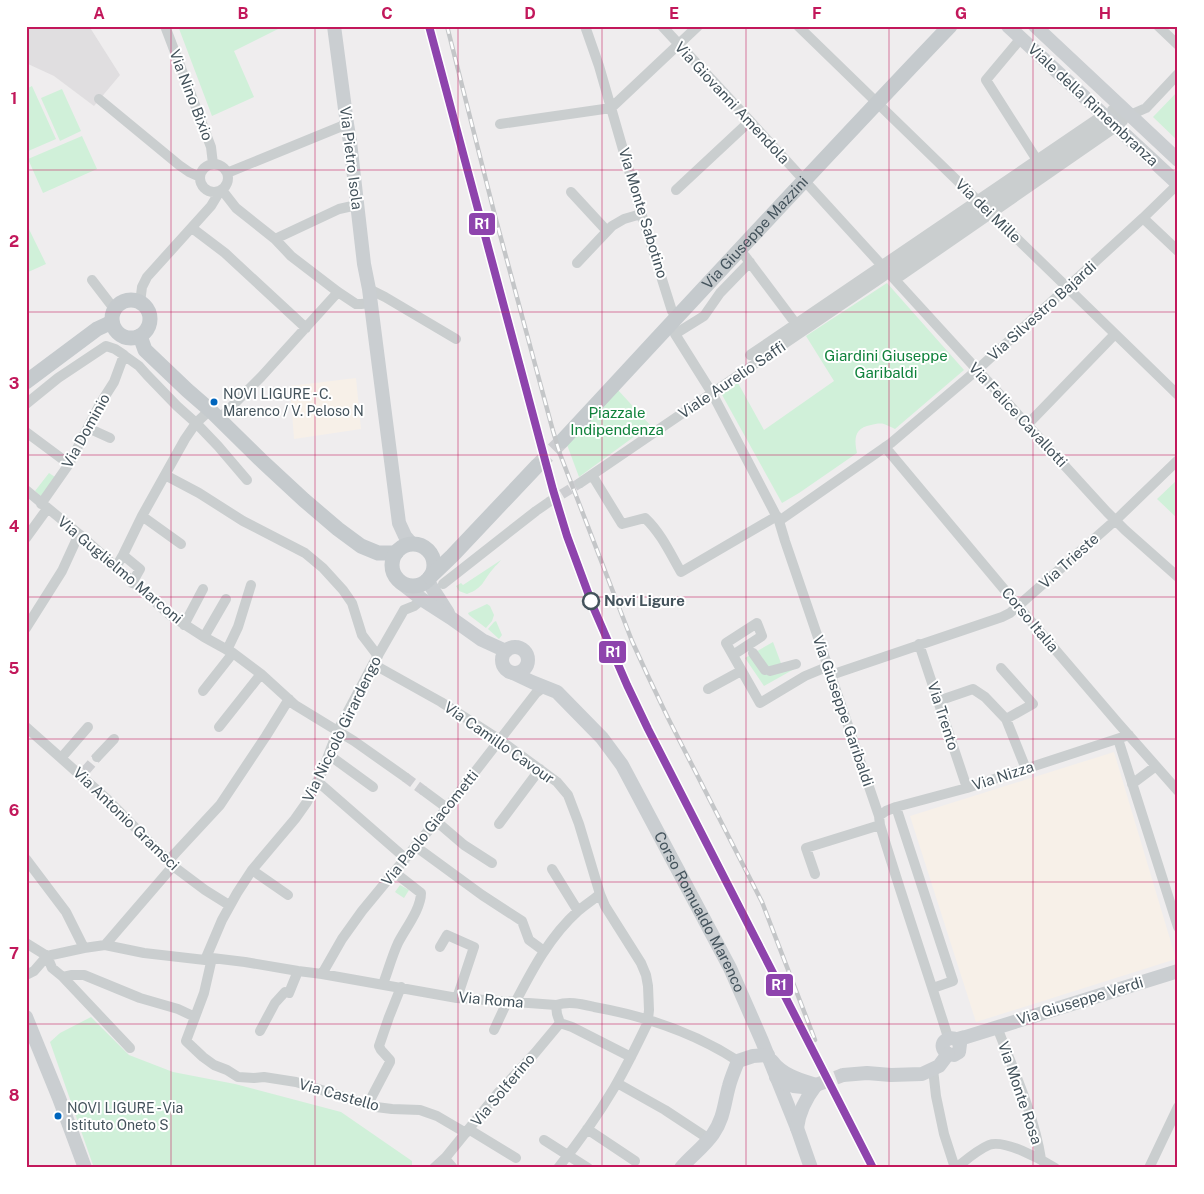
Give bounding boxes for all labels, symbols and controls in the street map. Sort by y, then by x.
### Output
text: A [93,4,105,23]
text: B [238,4,249,23]
text: C [381,4,393,23]
text: D [524,4,536,23]
text: E [669,4,679,23]
text: F [812,4,822,23]
text: G [955,4,967,23]
text: H [1099,4,1111,23]
street label: Via Giovanni Amendola [672,38,793,167]
street label: Viale della Rimembranza [1025,40,1162,169]
street label: Via Nino Bixio [166,47,217,143]
text: 1 [11,89,17,108]
street label: Via Pietro Isola [337,105,366,211]
street label: Via Monte Sabotino [616,146,671,280]
street label: Via Giuseppe Mazzini [698,173,811,292]
street label: Via dei Mille [952,175,1025,246]
line badge: R1 [468,212,496,236]
text: R1 [474,216,490,232]
text: 2 [9,232,19,251]
street label: Via Silvestro Bajardi [984,258,1099,364]
street label: Viale Aurelio Saffi [675,338,788,422]
park label: Giardini Giuseppe Garibaldi [824,347,948,381]
street label: Via Felice Cavallotti [966,359,1071,470]
text: 3 [9,374,19,393]
place label: NOVI LIGURE - C. Marenco / V. Peloso N [223,386,364,419]
street label: Via Dominio [58,391,113,471]
marker: NOVI LIGURE - C. Marenco / V. Peloso N [209,397,219,407]
park label: Piazzale Indipendenza [570,404,664,438]
street label: Via Guglielmo Marconi [55,513,186,627]
text: 4 [9,517,20,536]
street label: Via Trieste [1036,530,1102,592]
street label: Corso Italia [998,584,1062,655]
marker: Novi Ligure [582,592,600,610]
place label: Novi Ligure [604,592,685,609]
street label: Via Giuseppe Garibaldi [810,633,877,788]
line badge: R1 [598,640,627,664]
text: R1 [605,644,621,660]
street label: Via Niccolò Girardengo [299,653,384,804]
text: 5 [9,659,20,678]
street label: Via Trento [924,680,963,752]
street label: Via Camillo Cavour [441,698,558,787]
street label: Via Nizza [970,758,1036,793]
street label: Via Antonio Gramsci [70,764,183,874]
street label: Via Paolo Giacometti [378,767,481,889]
text: 6 [9,801,19,820]
street label: Corso Romualdo Marenco [651,828,749,995]
text: 7 [9,944,19,963]
line badge: R1 [765,973,794,997]
street label: Via Giuseppe Verdi [1015,973,1145,1028]
text: R1 [771,977,787,993]
street label: Via Roma [458,988,524,1011]
street label: Via Monte Rosa [995,1039,1046,1147]
street label: Via Solferino [467,1050,538,1129]
street label: Via Castello [297,1075,381,1114]
text: 8 [9,1086,20,1105]
place label: NOVI LIGURE - Via Istituto Oneto S [67,1100,183,1133]
marker: NOVI LIGURE - Via Istituto Oneto S [53,1111,63,1121]

